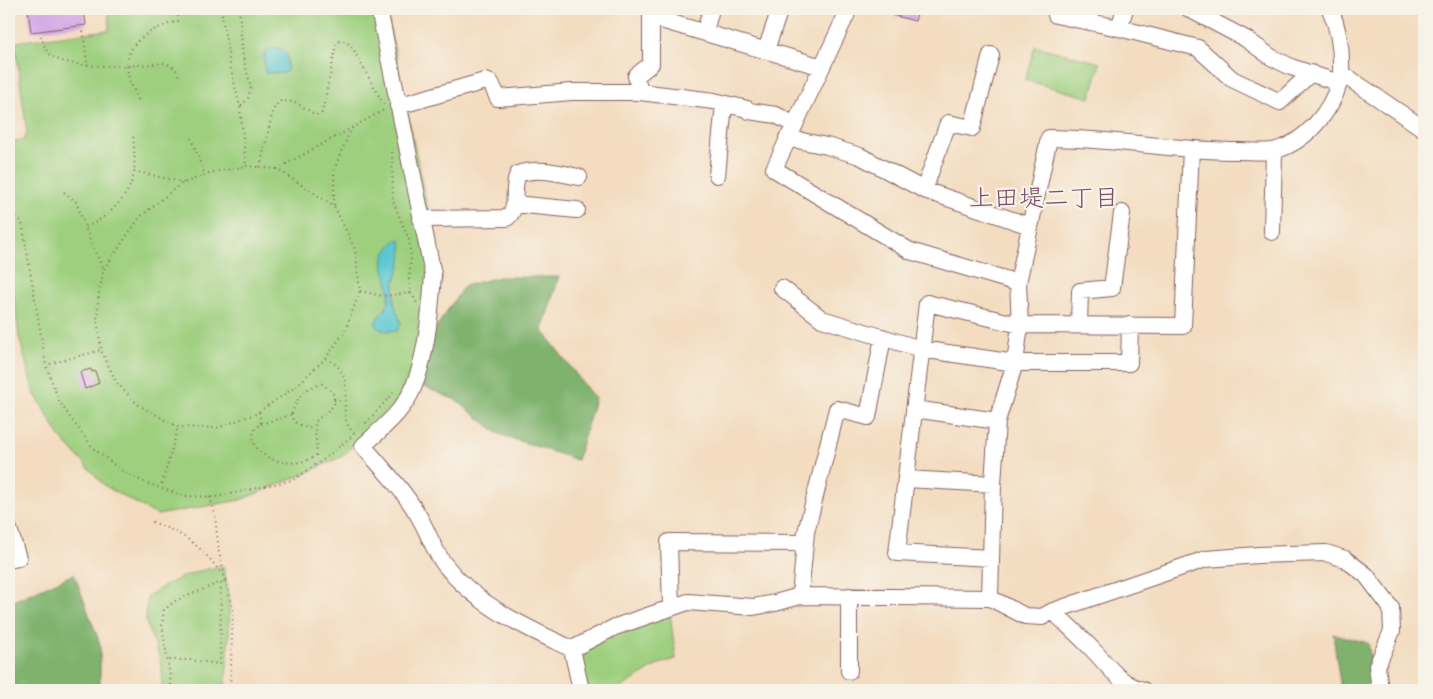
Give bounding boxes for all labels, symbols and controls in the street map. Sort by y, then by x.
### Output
district label: 上田堤二丁目 [969,182,1119,214]

